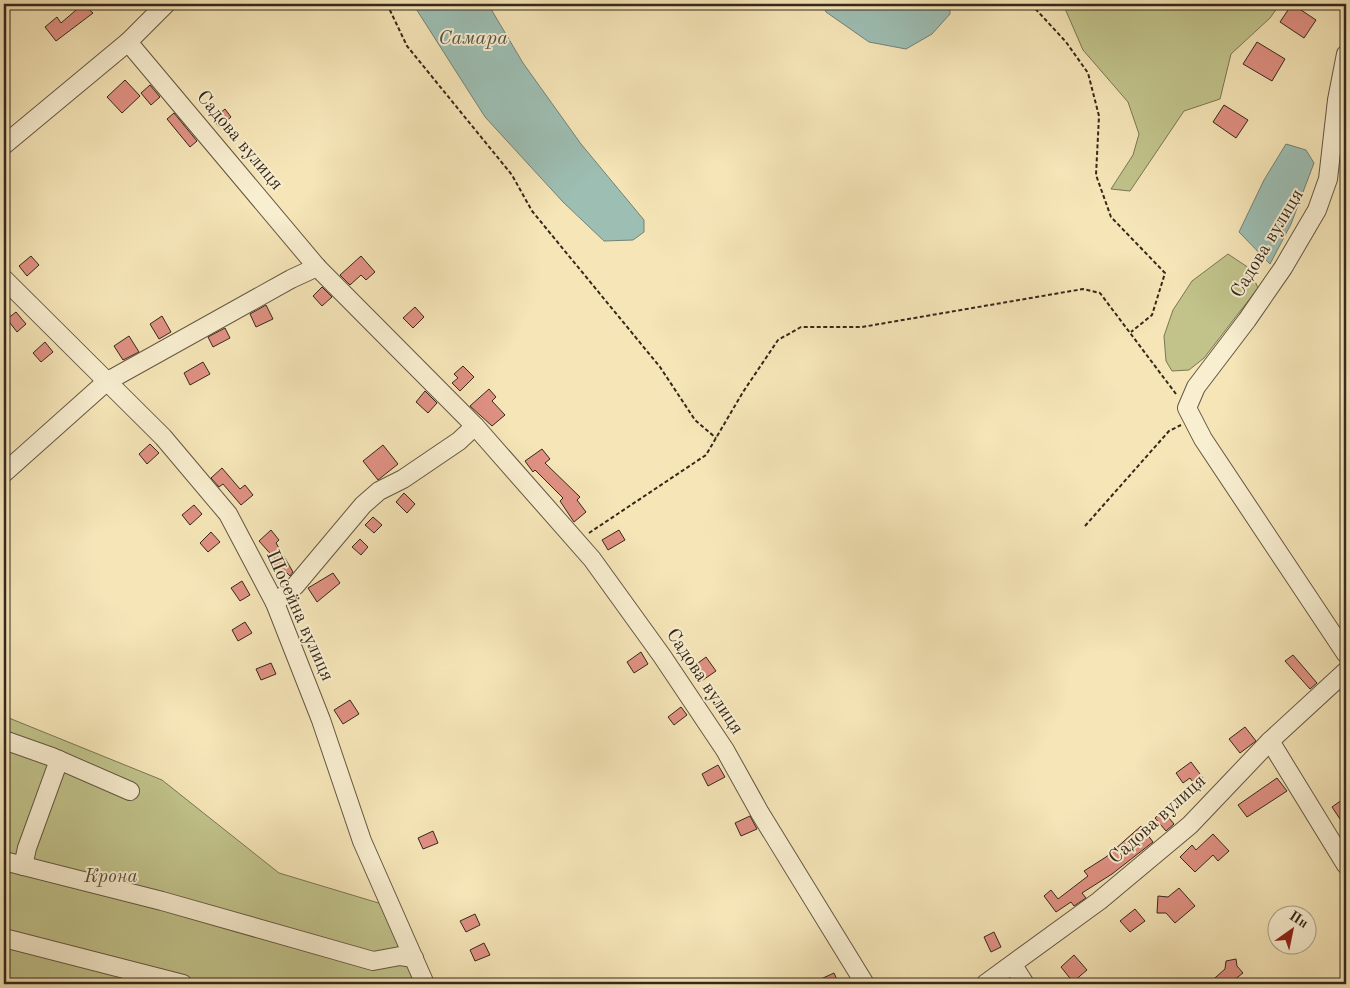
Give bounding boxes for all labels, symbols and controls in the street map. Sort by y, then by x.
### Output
water label: Самара [438,29,508,49]
street label: Садова вулиця [192,88,286,194]
street label: Садова вулиця [1228,186,1308,302]
street label: Шосейна вулиця [262,548,336,684]
street label: Садова вулиця [662,626,746,738]
street label: Садова вулиця [1106,772,1210,868]
park label: Крона [83,868,138,887]
north arrow [1268,906,1318,956]
text: Пн [1287,909,1310,931]

